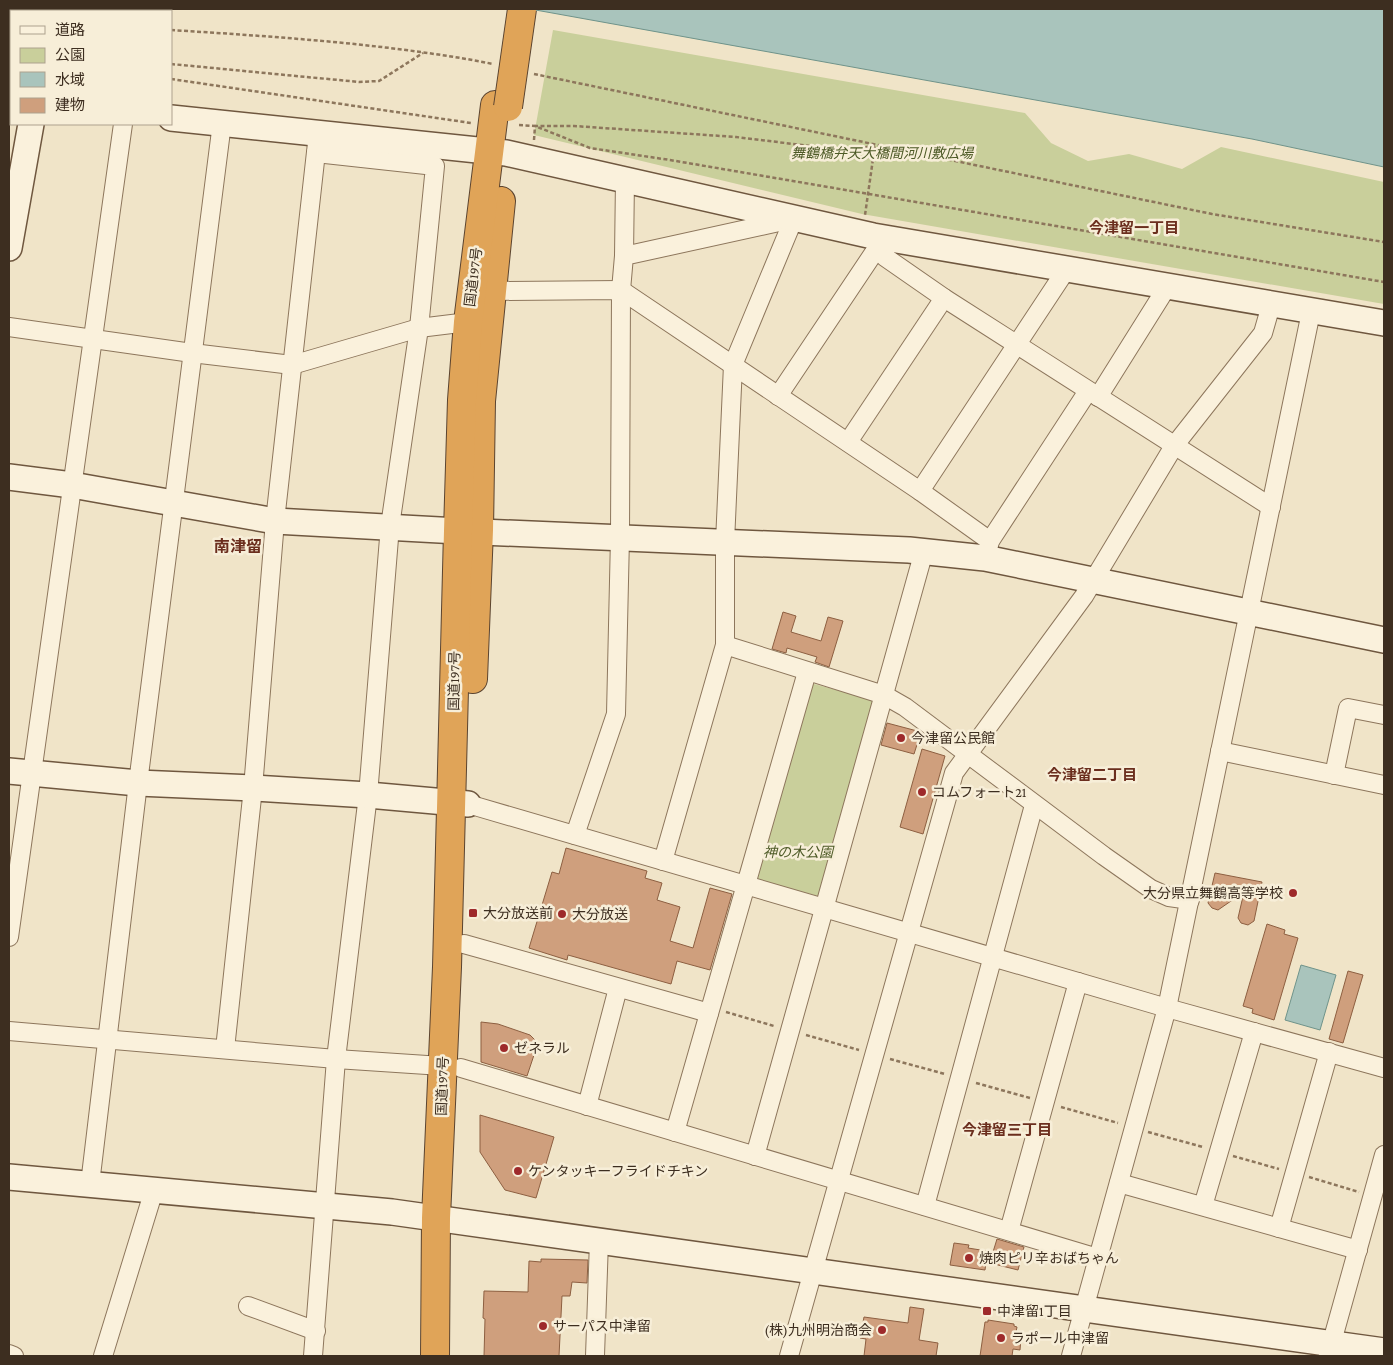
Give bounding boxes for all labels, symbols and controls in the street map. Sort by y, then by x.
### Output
legend [10,10,172,125]
text: 道路 [55,22,85,38]
text: 公園 [55,47,85,63]
text: 水域 [55,72,85,88]
text: 建物 [55,97,85,113]
park label: 舞鶴橋弁天大橋間河川敷広場 [791,145,975,161]
district label: 今津留一丁目 [1089,220,1179,236]
street label: 国道197号 [461,246,485,308]
district label: 南津留 [214,538,262,555]
street label: 国道197号 [445,651,463,711]
place label: 今津留公民館 [911,730,995,746]
marker: 今津留公民館 [895,732,907,744]
district label: 今津留二丁目 [1047,767,1137,783]
place label: コムフォート21 [932,784,1027,800]
marker: コムフォート21 [916,786,928,798]
park label: 神の木公園 [763,844,835,860]
place label: 大分県立舞鶴高等学校 [1143,885,1283,901]
marker: 大分県立舞鶴高等学校 [1287,887,1299,899]
place label: 大分放送前 [483,905,553,921]
place label: 大分放送 [572,906,628,922]
marker: 大分放送前 [467,907,479,919]
marker: 大分放送 [556,908,568,920]
place label: ゼネラル [514,1040,570,1056]
marker: ゼネラル [498,1042,510,1054]
street label: 国道197号 [433,1056,451,1116]
district label: 今津留三丁目 [962,1122,1052,1138]
place label: ケンタッキーフライドチキン [528,1163,708,1179]
marker: ケンタッキーフライドチキン [512,1165,524,1177]
place label: 焼肉ピリ辛おばちゃん [979,1250,1119,1266]
marker: 焼肉ピリ辛おばちゃん [963,1252,975,1264]
place label: 中津留1丁目 [997,1303,1072,1319]
marker: 中津留1丁目 [981,1305,993,1317]
place label: サーパス中津留 [553,1318,651,1334]
marker: サーパス中津留 [537,1320,549,1332]
place label: (株)九州明治商会 [764,1322,872,1339]
marker: (株)九州明治商会 [876,1324,888,1336]
place label: ラポール中津留 [1011,1330,1109,1346]
marker: ラポール中津留 [995,1332,1007,1344]

